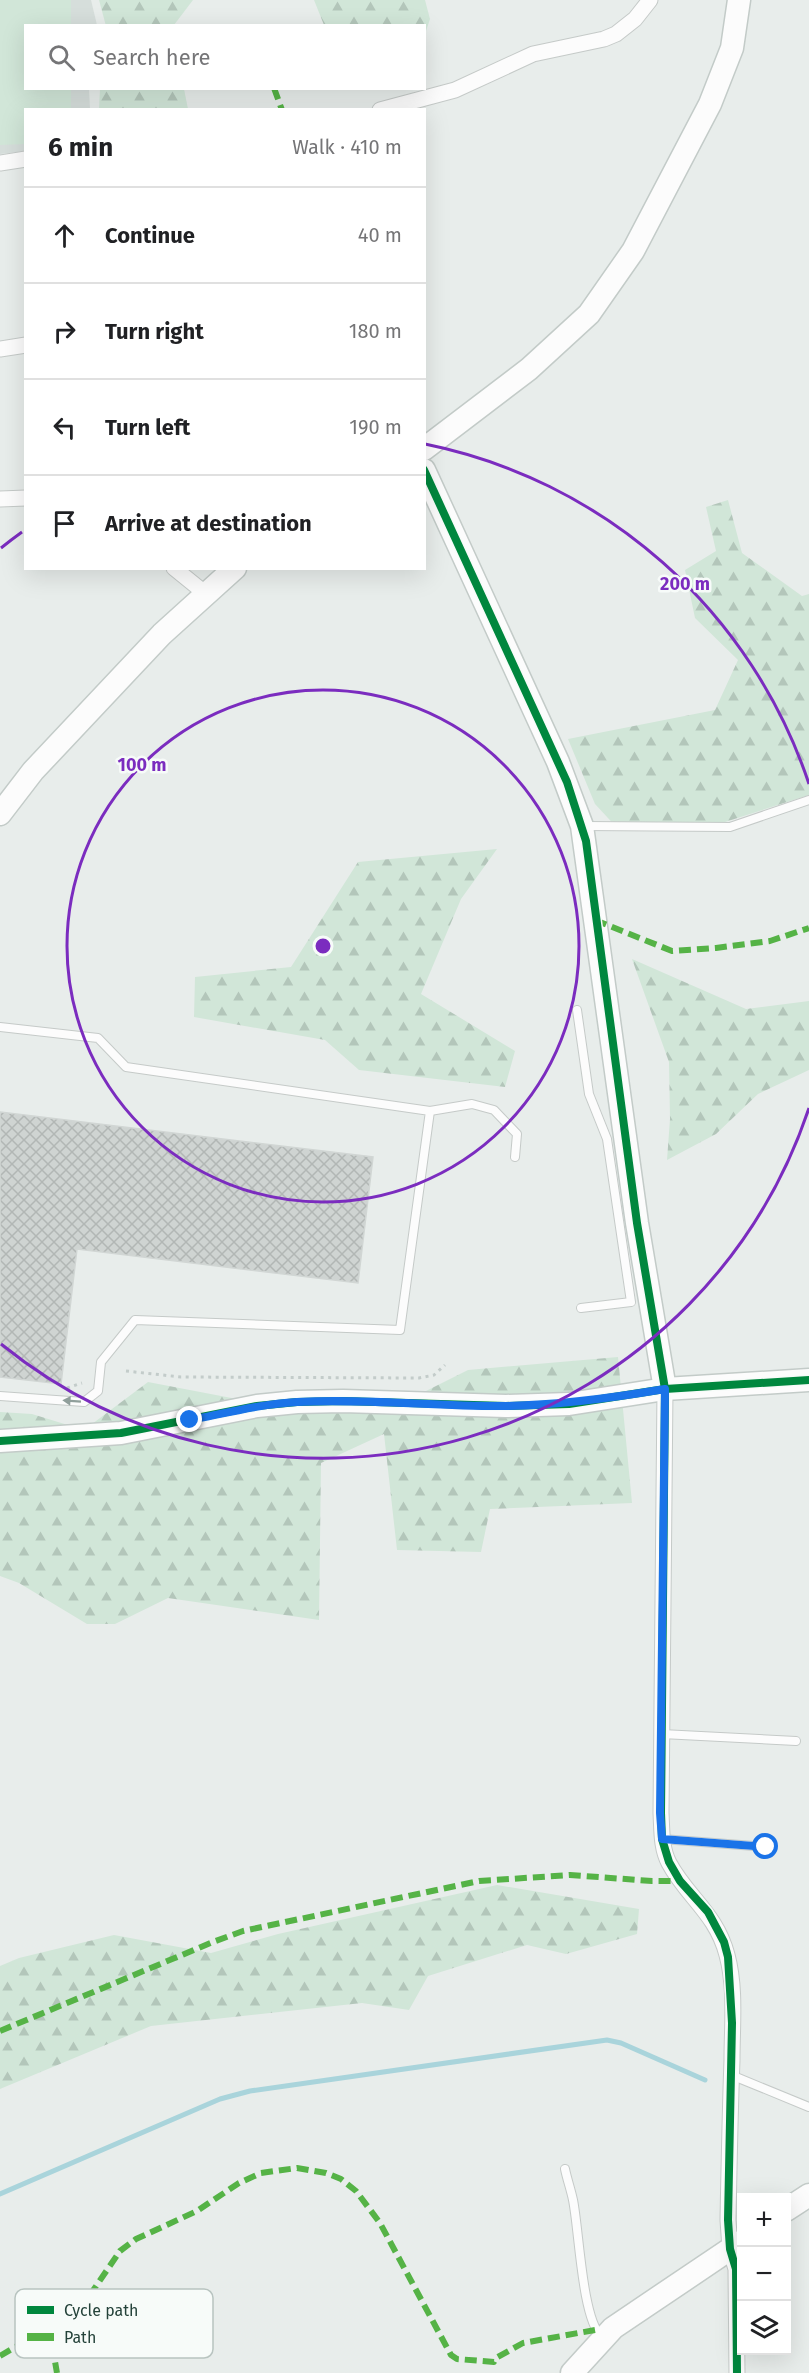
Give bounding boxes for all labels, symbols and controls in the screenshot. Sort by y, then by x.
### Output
search box [24,24,426,90]
icon: search [45,41,78,74]
text: Search here [93,44,211,71]
text: 6 min [48,132,113,163]
text: Walk · 410 m [292,135,402,159]
icon: ahead [48,219,81,252]
text: Continue [105,222,195,249]
text: 40 m [358,223,402,247]
icon: right [48,315,81,348]
text: Turn right [105,318,204,345]
text: 180 m [349,319,402,343]
icon: left [48,411,81,444]
text: Turn left [105,414,190,441]
text: 190 m [349,415,402,439]
icon: arrive [48,507,81,540]
text: Arrive at destination [105,510,312,537]
text: 200 m [660,573,710,595]
text: 100 m [118,754,166,776]
centre of rings [313,936,333,956]
one-way arrow [63,1396,82,1406]
route end [176,1406,202,1432]
route start [752,1833,778,1859]
map controls [737,2193,791,2355]
button: + [737,2193,791,2247]
button: − [737,2247,791,2301]
legend [15,2289,213,2358]
text: Cycle path [64,2301,138,2320]
button: layers [737,2301,791,2355]
text: Path [64,2328,96,2347]

